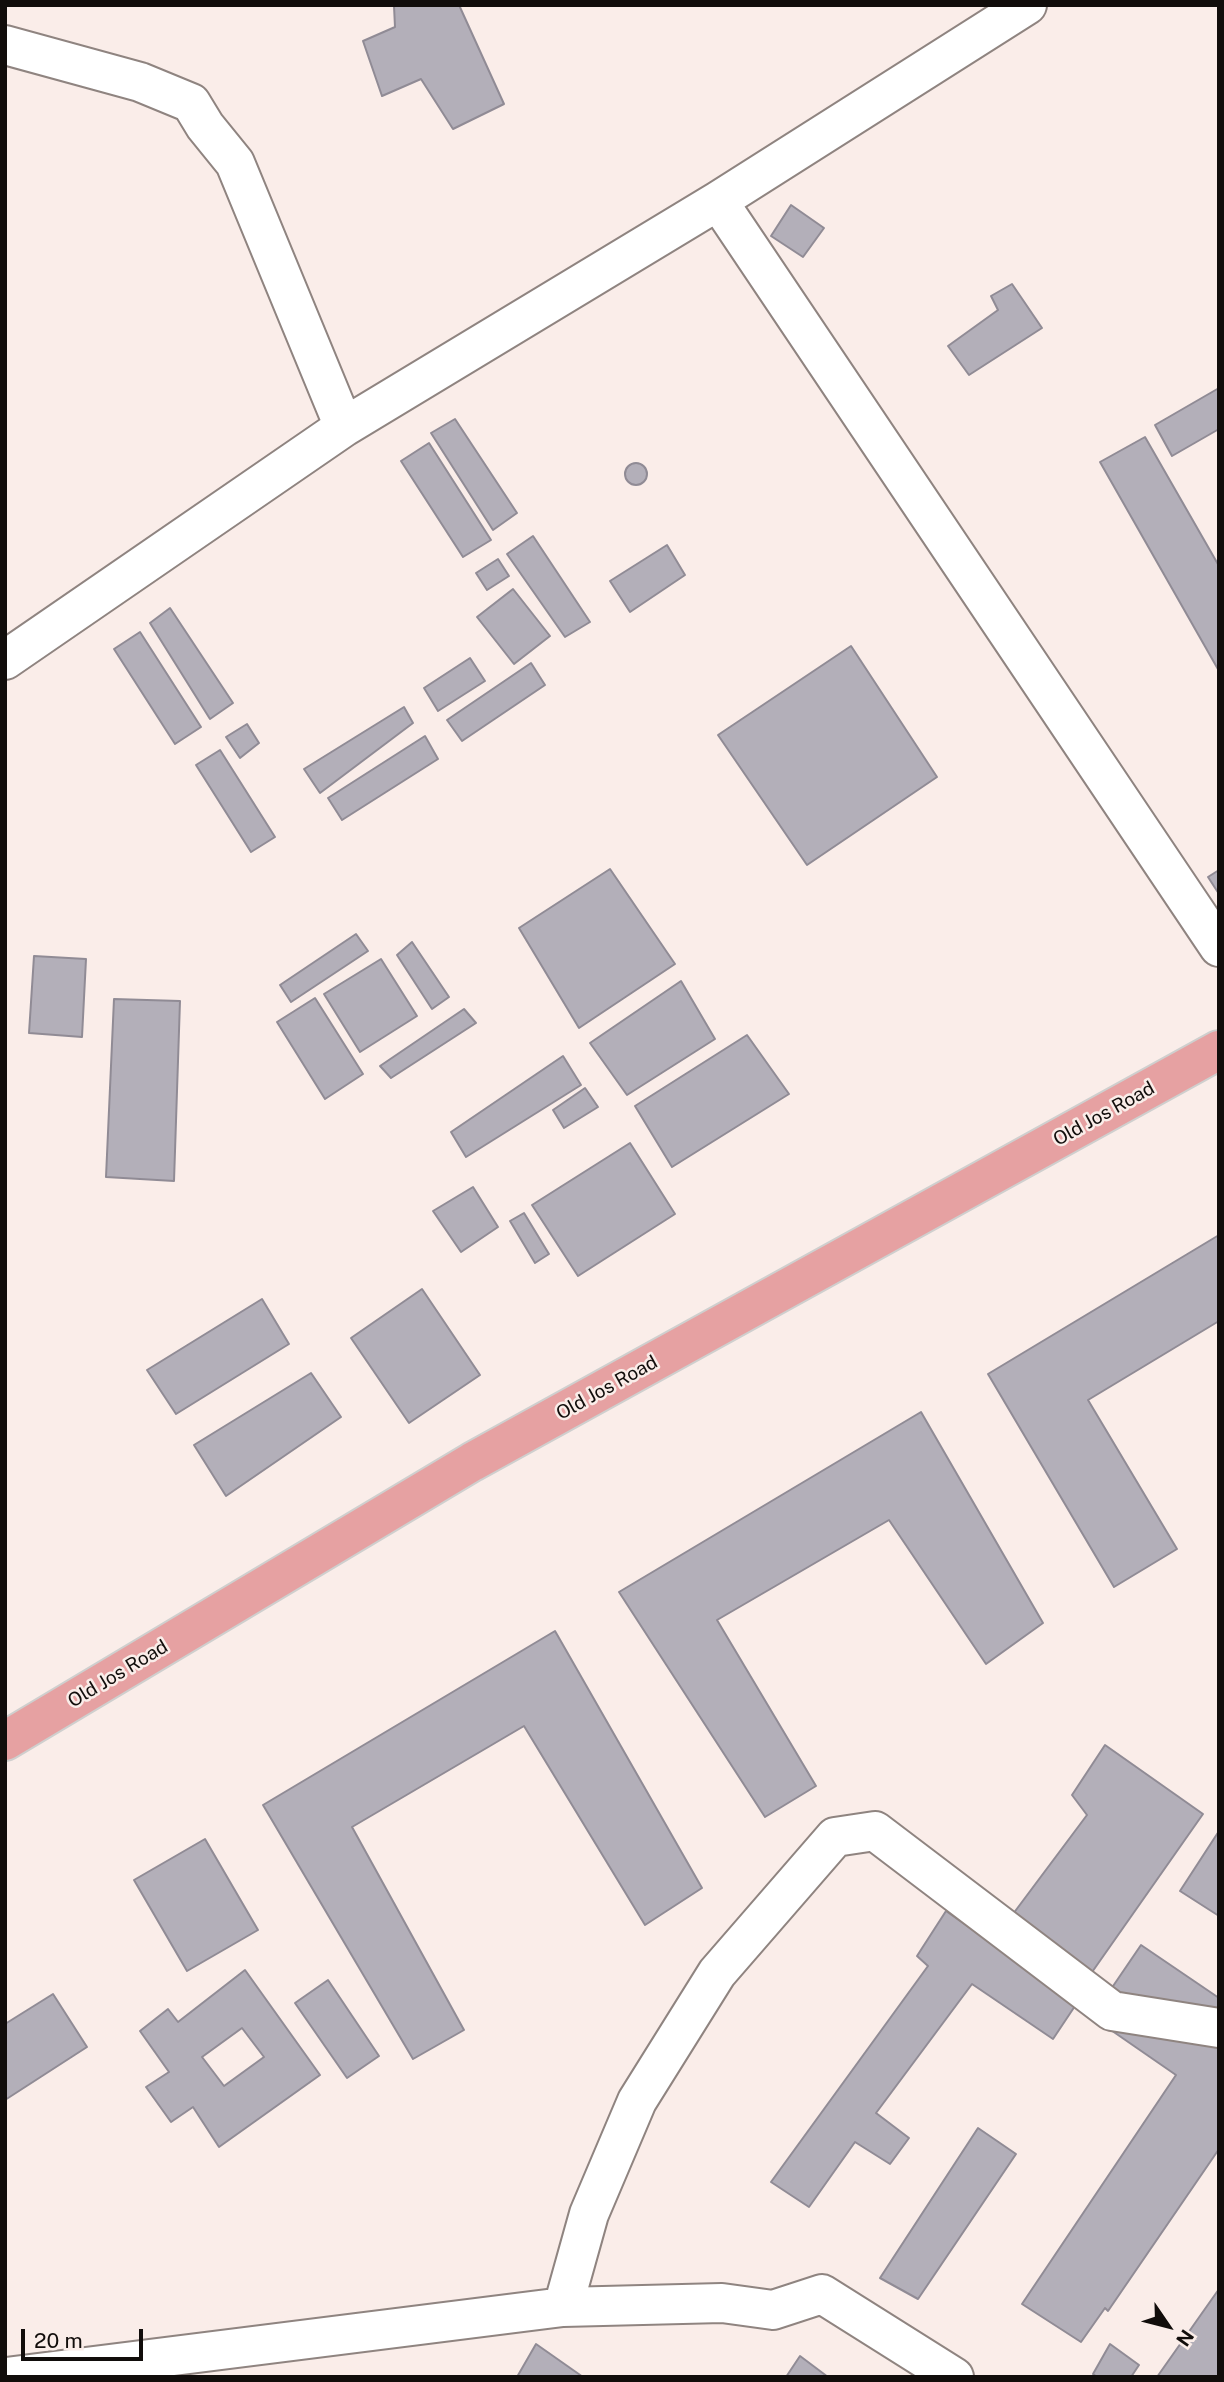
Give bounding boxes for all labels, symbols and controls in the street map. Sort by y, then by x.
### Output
street label: Old Jos Road [1049,1077,1159,1151]
street label: Old Jos Road [552,1351,662,1425]
street label: Old Jos Road [64,1635,172,1713]
north arrow [1133,2291,1203,2361]
scale bar [24,2316,147,2360]
text: N [1172,2326,1198,2350]
text: 20 m [34,2328,83,2353]

